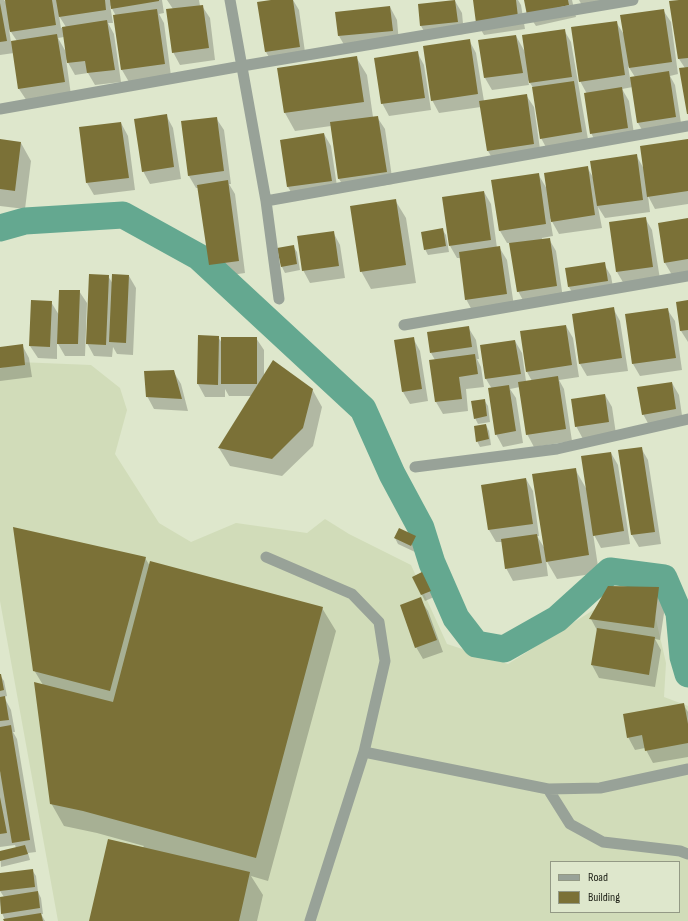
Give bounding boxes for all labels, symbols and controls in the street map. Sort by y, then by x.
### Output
legend [550,861,680,913]
text: Road [588,870,608,885]
text: Building [588,890,620,905]

